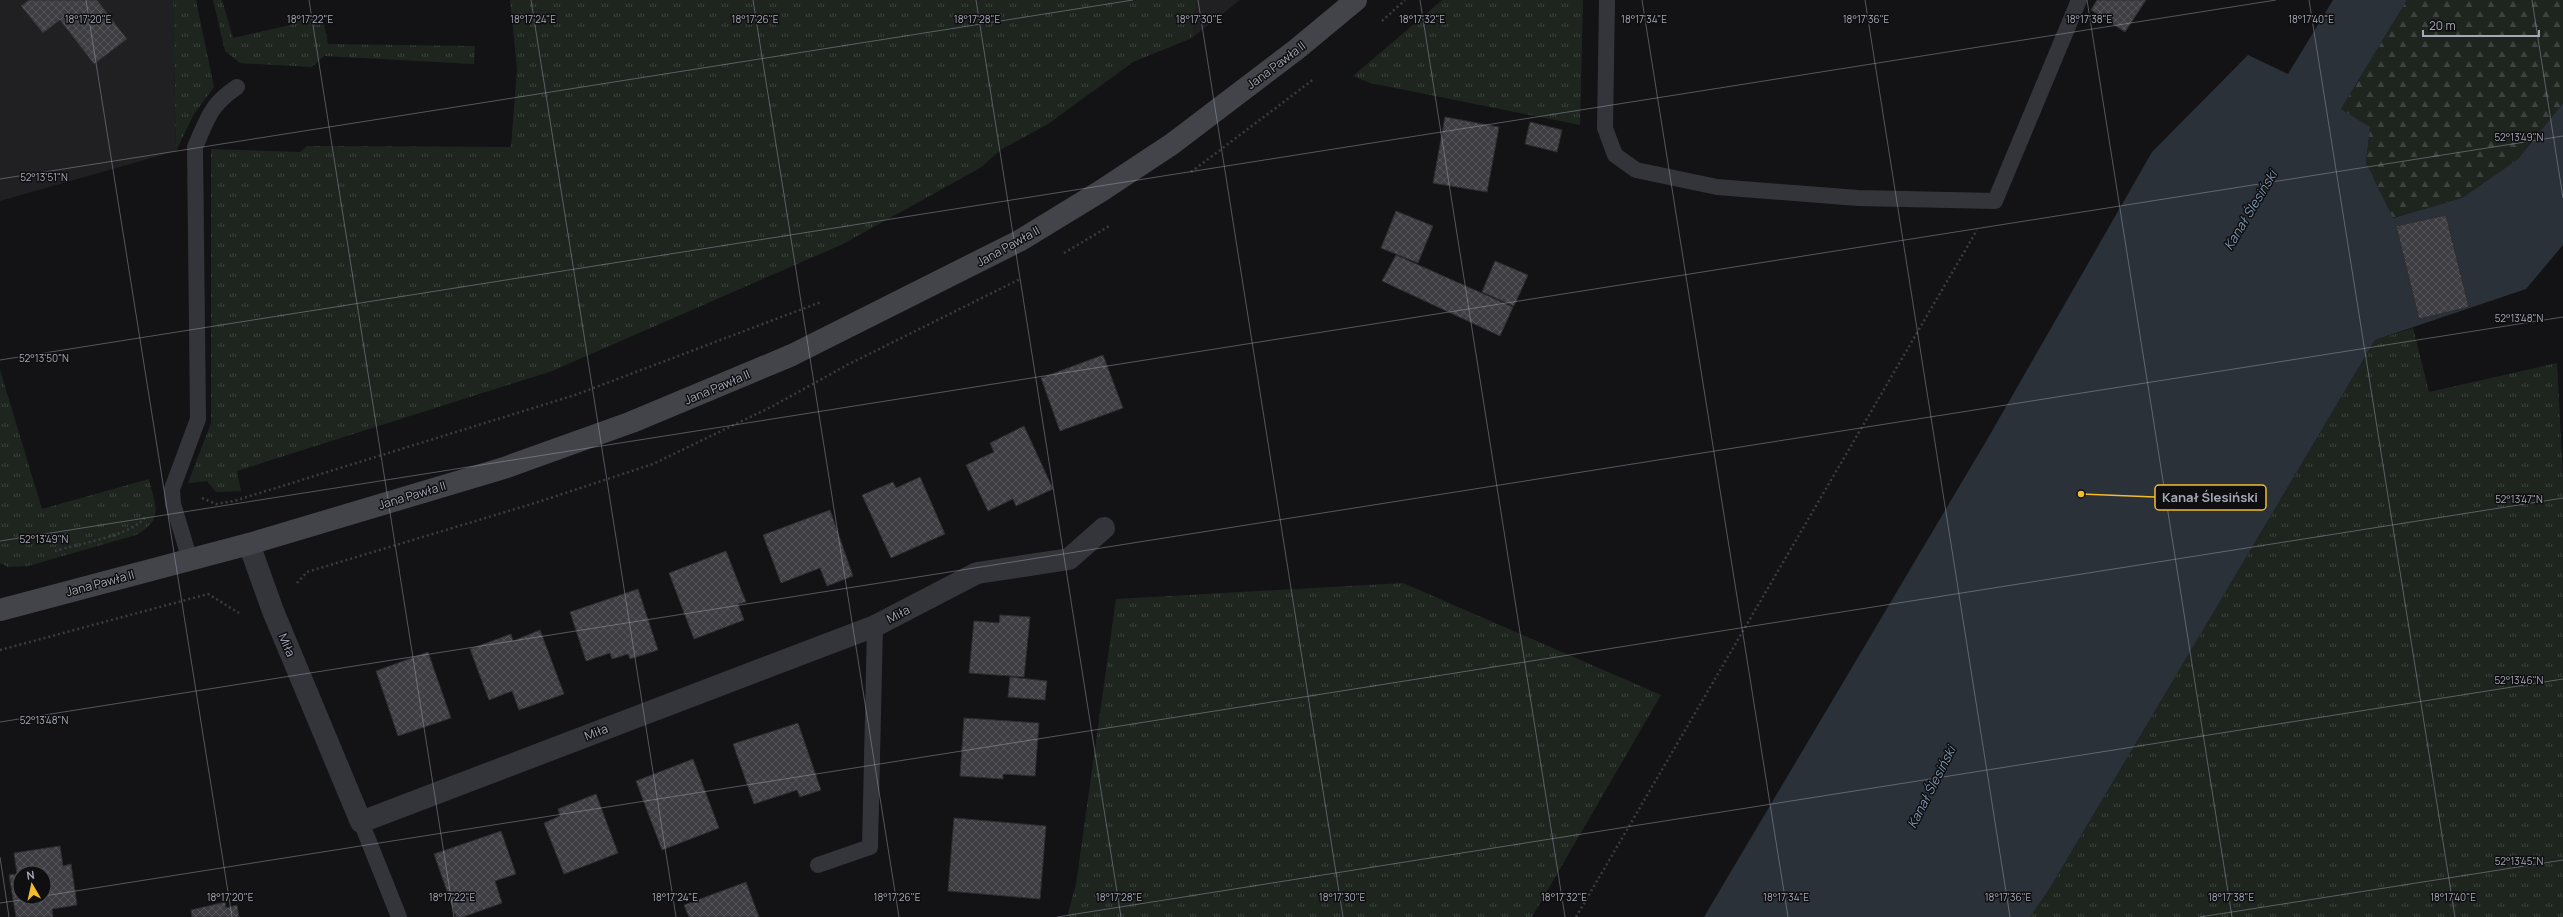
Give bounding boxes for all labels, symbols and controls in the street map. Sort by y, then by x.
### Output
text: 18°17'20"E [65,12,112,26]
text: 18°17'22"E [287,12,333,26]
text: 18°17'24"E [510,12,556,26]
text: 18°17'26"E [732,12,779,26]
text: 18°17'28"E [954,12,1000,26]
text: 18°17'30"E [1176,12,1223,26]
text: 18°17'32"E [1399,12,1445,26]
text: 18°17'34"E [1621,12,1667,26]
text: 18°17'36"E [1843,12,1890,26]
text: 18°17'38"E [2066,12,2112,26]
text: 18°17'40"E [2288,12,2334,26]
scale bar [2423,12,2539,38]
text: 20 m [2429,17,2456,34]
street label: Jana Pawła II [1243,37,1309,93]
text: 52°13'49"N [2495,130,2544,144]
water label: Kanał Ślesiński [2219,165,2282,253]
text: 52°13'51"N [20,170,68,184]
street label: Jana Pawła II [973,222,1043,270]
text: 52°13'48"N [2495,311,2543,325]
text: 52°13'50"N [19,351,69,365]
street label: Jana Pawła II [682,366,752,408]
street label: Jana Pawła II [376,477,448,513]
callout: Kanał Ślesiński [2155,485,2266,510]
text: Kanał Ślesiński [2162,488,2258,506]
text: 52°13'47"N [2495,492,2543,506]
text: 52°13'49"N [20,532,69,546]
street label: Jana Pawła II [64,566,136,600]
street label: Miła [884,601,912,627]
street label: Miła [275,631,299,659]
text: 52°13'46"N [2495,673,2544,687]
text: 52°13'48"N [20,713,68,727]
street label: Miła [582,720,610,744]
water label: Kanał Ślesiński [1903,741,1960,831]
text: 52°13'45"N [2495,854,2543,868]
north arrow [12,865,52,905]
text: N [25,867,36,883]
text: 18°17'20"E [207,890,254,904]
text: 18°17'22"E [429,890,475,904]
text: 18°17'24"E [652,890,698,904]
text: 18°17'26"E [874,890,921,904]
text: 18°17'28"E [1096,890,1142,904]
text: 18°17'30"E [1319,890,1366,904]
text: 18°17'32"E [1541,890,1587,904]
text: 18°17'34"E [1763,890,1809,904]
text: 18°17'36"E [1985,890,2032,904]
text: 18°17'38"E [2208,890,2254,904]
text: 18°17'40"E [2430,890,2476,904]

